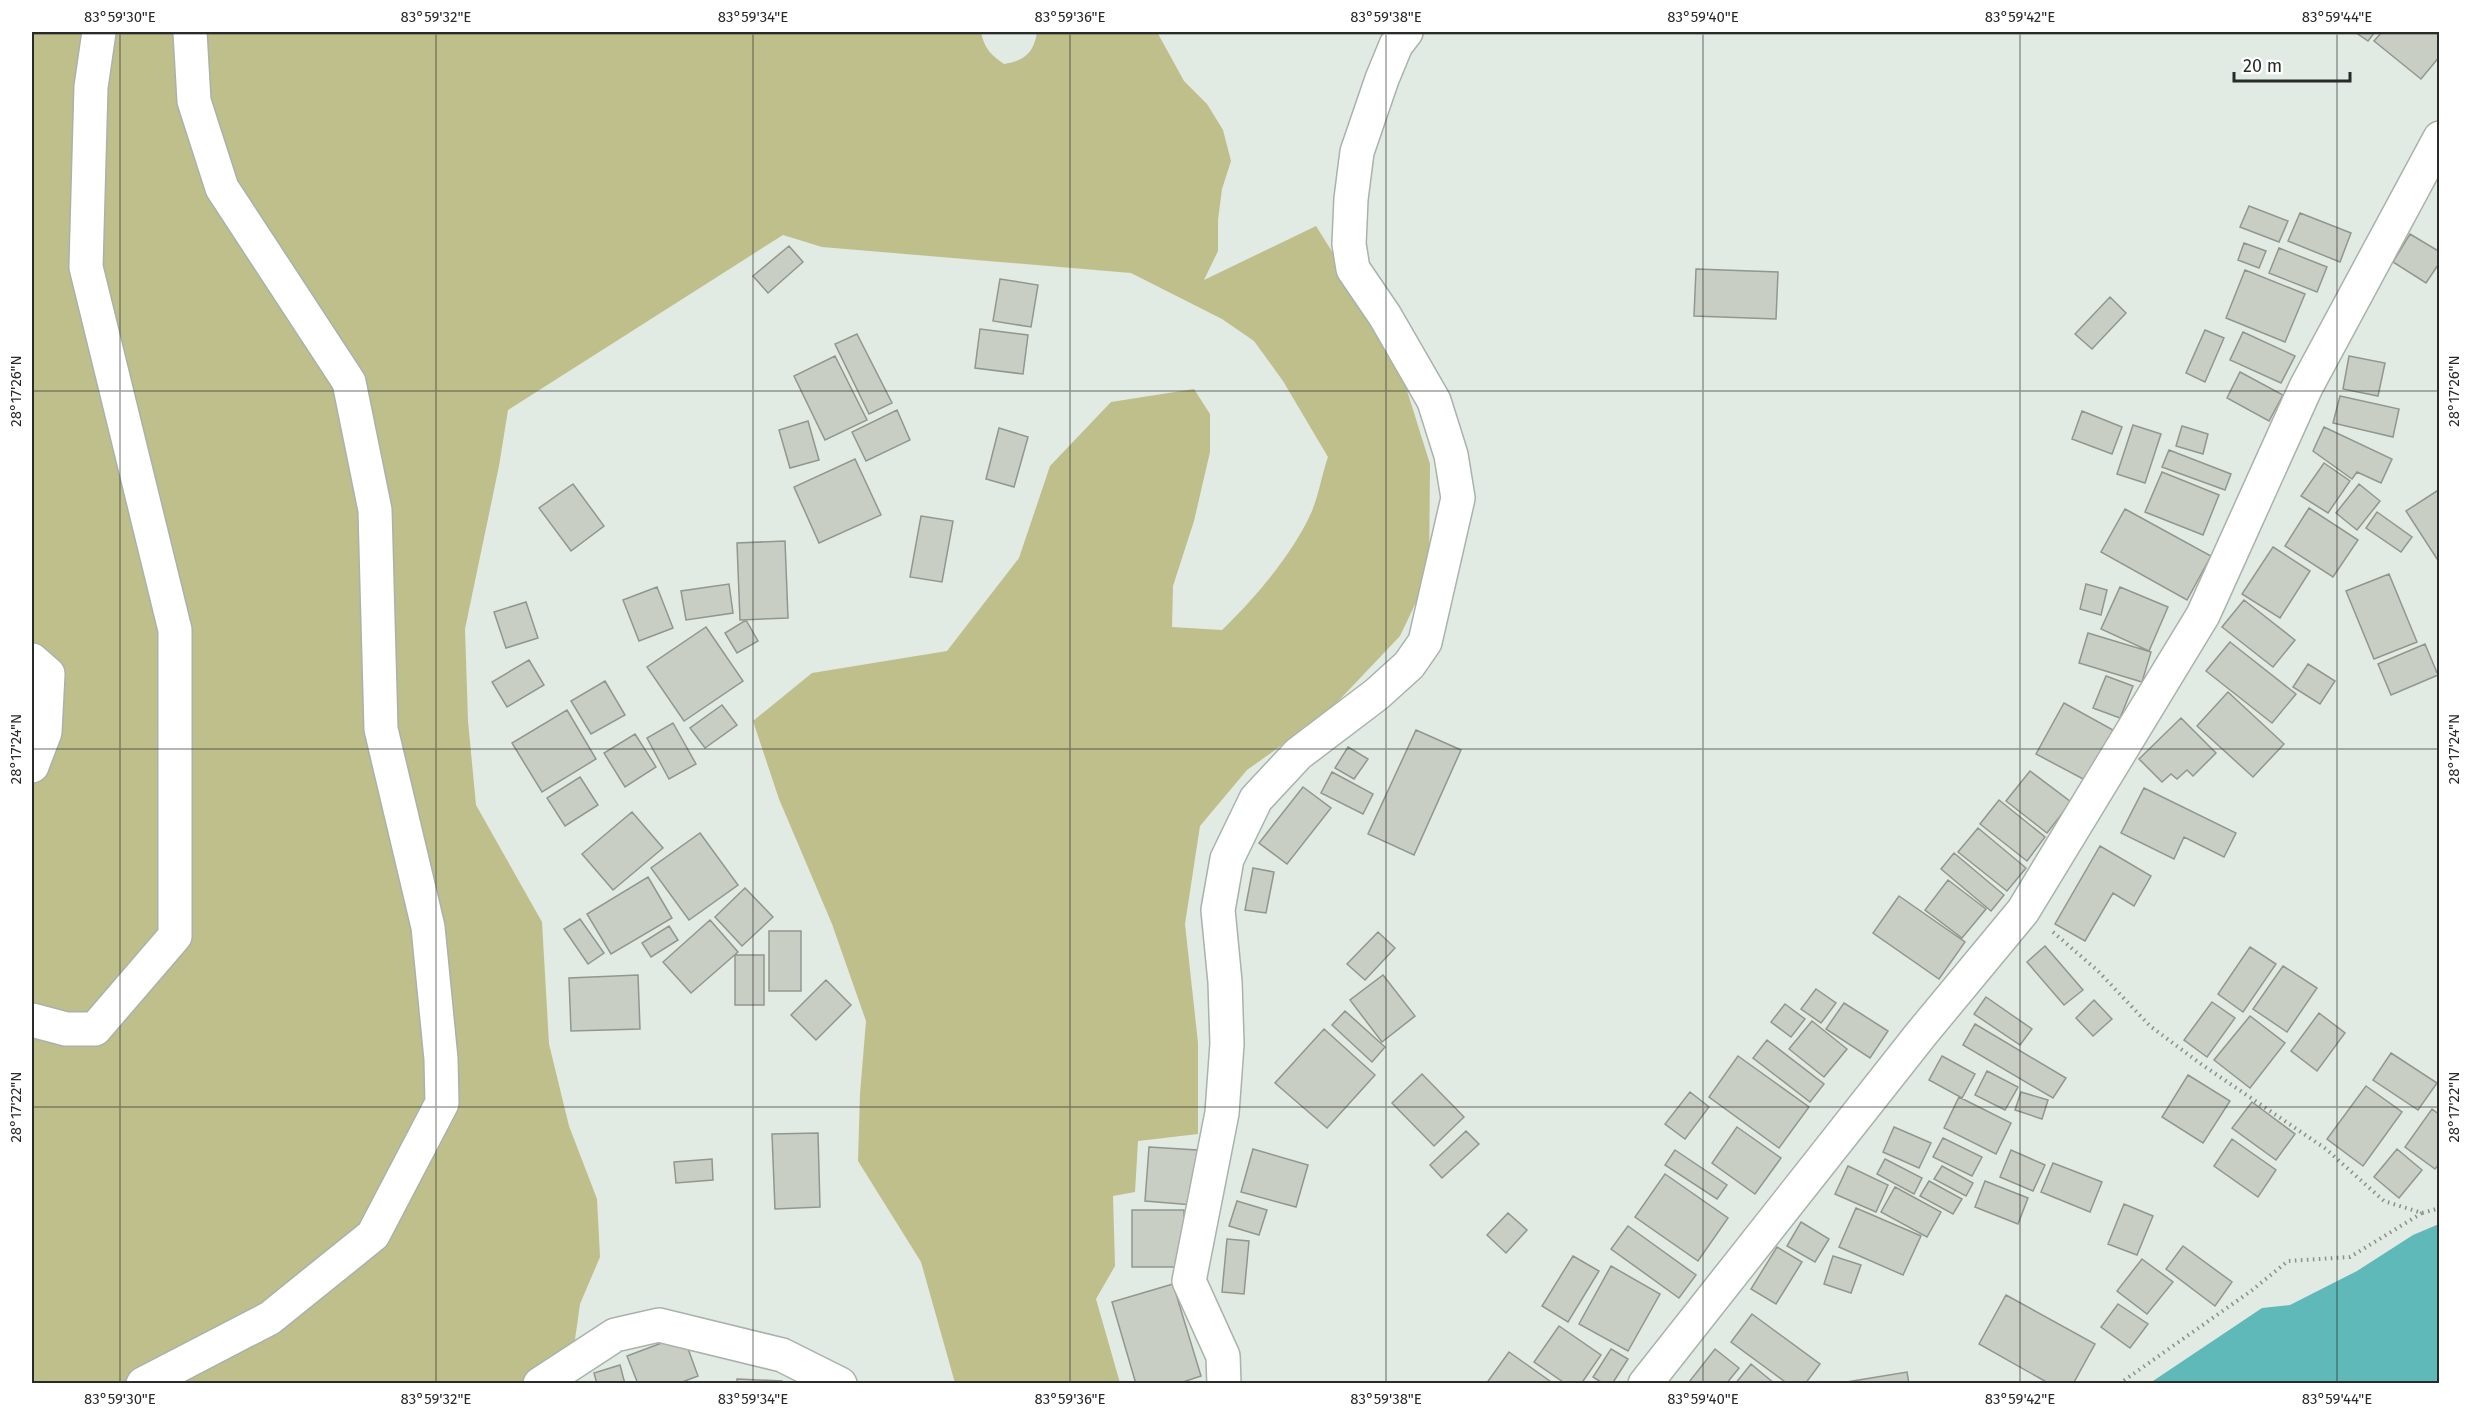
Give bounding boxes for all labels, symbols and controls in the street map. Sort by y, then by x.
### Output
text: 83°59'30"E [84,8,156,26]
text: 83°59'32"E [401,8,471,26]
text: 83°59'34"E [718,8,788,26]
text: 83°59'36"E [1034,8,1106,26]
text: 83°59'38"E [1350,8,1422,26]
text: 83°59'40"E [1667,8,1739,26]
text: 83°59'42"E [1985,8,2055,26]
text: 83°59'44"E [2302,8,2372,26]
scale bar [2234,45,2350,83]
text: 20 m [2243,55,2282,77]
text: 28°17'26"N [7,355,25,427]
text: 28°17'26"N [2445,355,2463,427]
text: 28°17'24"N [7,714,25,784]
text: 28°17'24"N [2445,714,2463,784]
text: 28°17'22"N [7,1071,25,1143]
text: 28°17'22"N [2445,1071,2463,1143]
text: 83°59'30"E [84,1390,156,1408]
text: 83°59'32"E [401,1390,471,1408]
text: 83°59'34"E [718,1390,788,1408]
text: 83°59'36"E [1034,1390,1106,1408]
text: 83°59'38"E [1350,1390,1422,1408]
text: 83°59'40"E [1667,1390,1739,1408]
text: 83°59'42"E [1985,1390,2055,1408]
text: 83°59'44"E [2302,1390,2372,1408]

